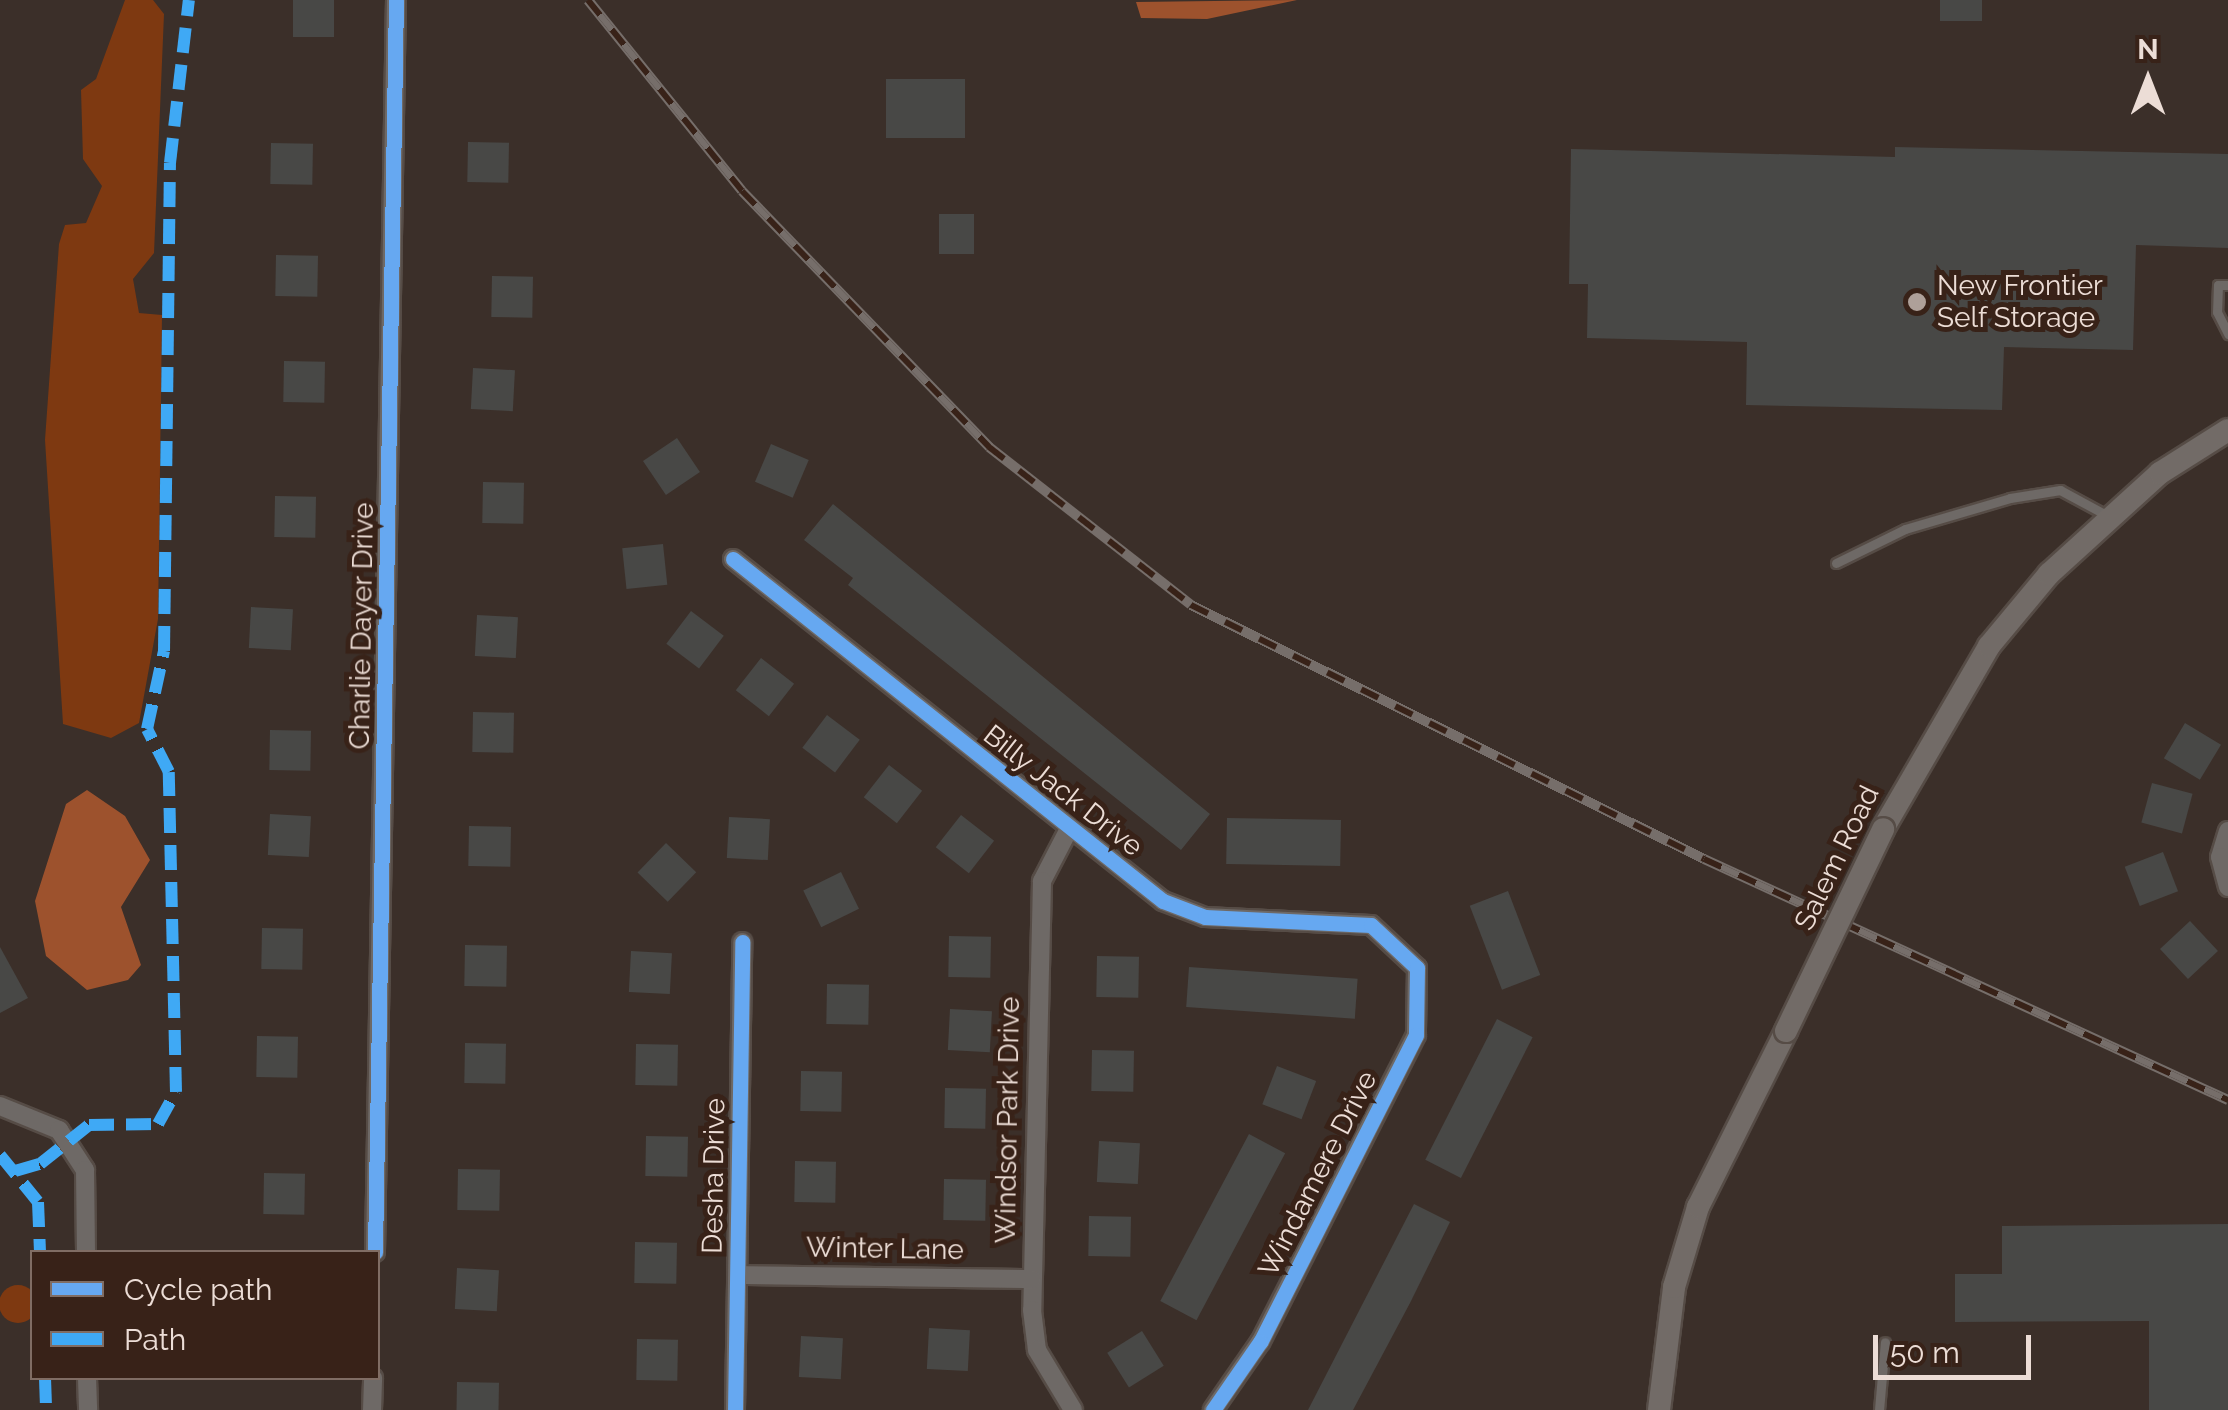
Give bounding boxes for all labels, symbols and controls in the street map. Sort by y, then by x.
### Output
north arrow [2098,30,2198,130]
text: N [2137,33,2159,66]
place label: New Frontier Self Storage [1937,269,2104,335]
marker: New Frontier Self Storage [1906,291,1928,313]
street label: Charlie Dayer Drive [343,502,381,750]
street label: Billy Jack Drive [976,718,1150,864]
street label: Salem Road [1788,780,1886,936]
street label: Windsor Park Drive [989,996,1027,1244]
street label: Windamere Drive [1252,1066,1384,1282]
street label: Desha Drive [696,1098,732,1254]
street label: Winter Lane [805,1231,965,1267]
legend [30,1250,380,1380]
text: Cycle path [124,1272,272,1307]
scale bar [1878,1315,2036,1377]
text: Path [124,1322,186,1357]
text: 50 m [1890,1335,1960,1370]

